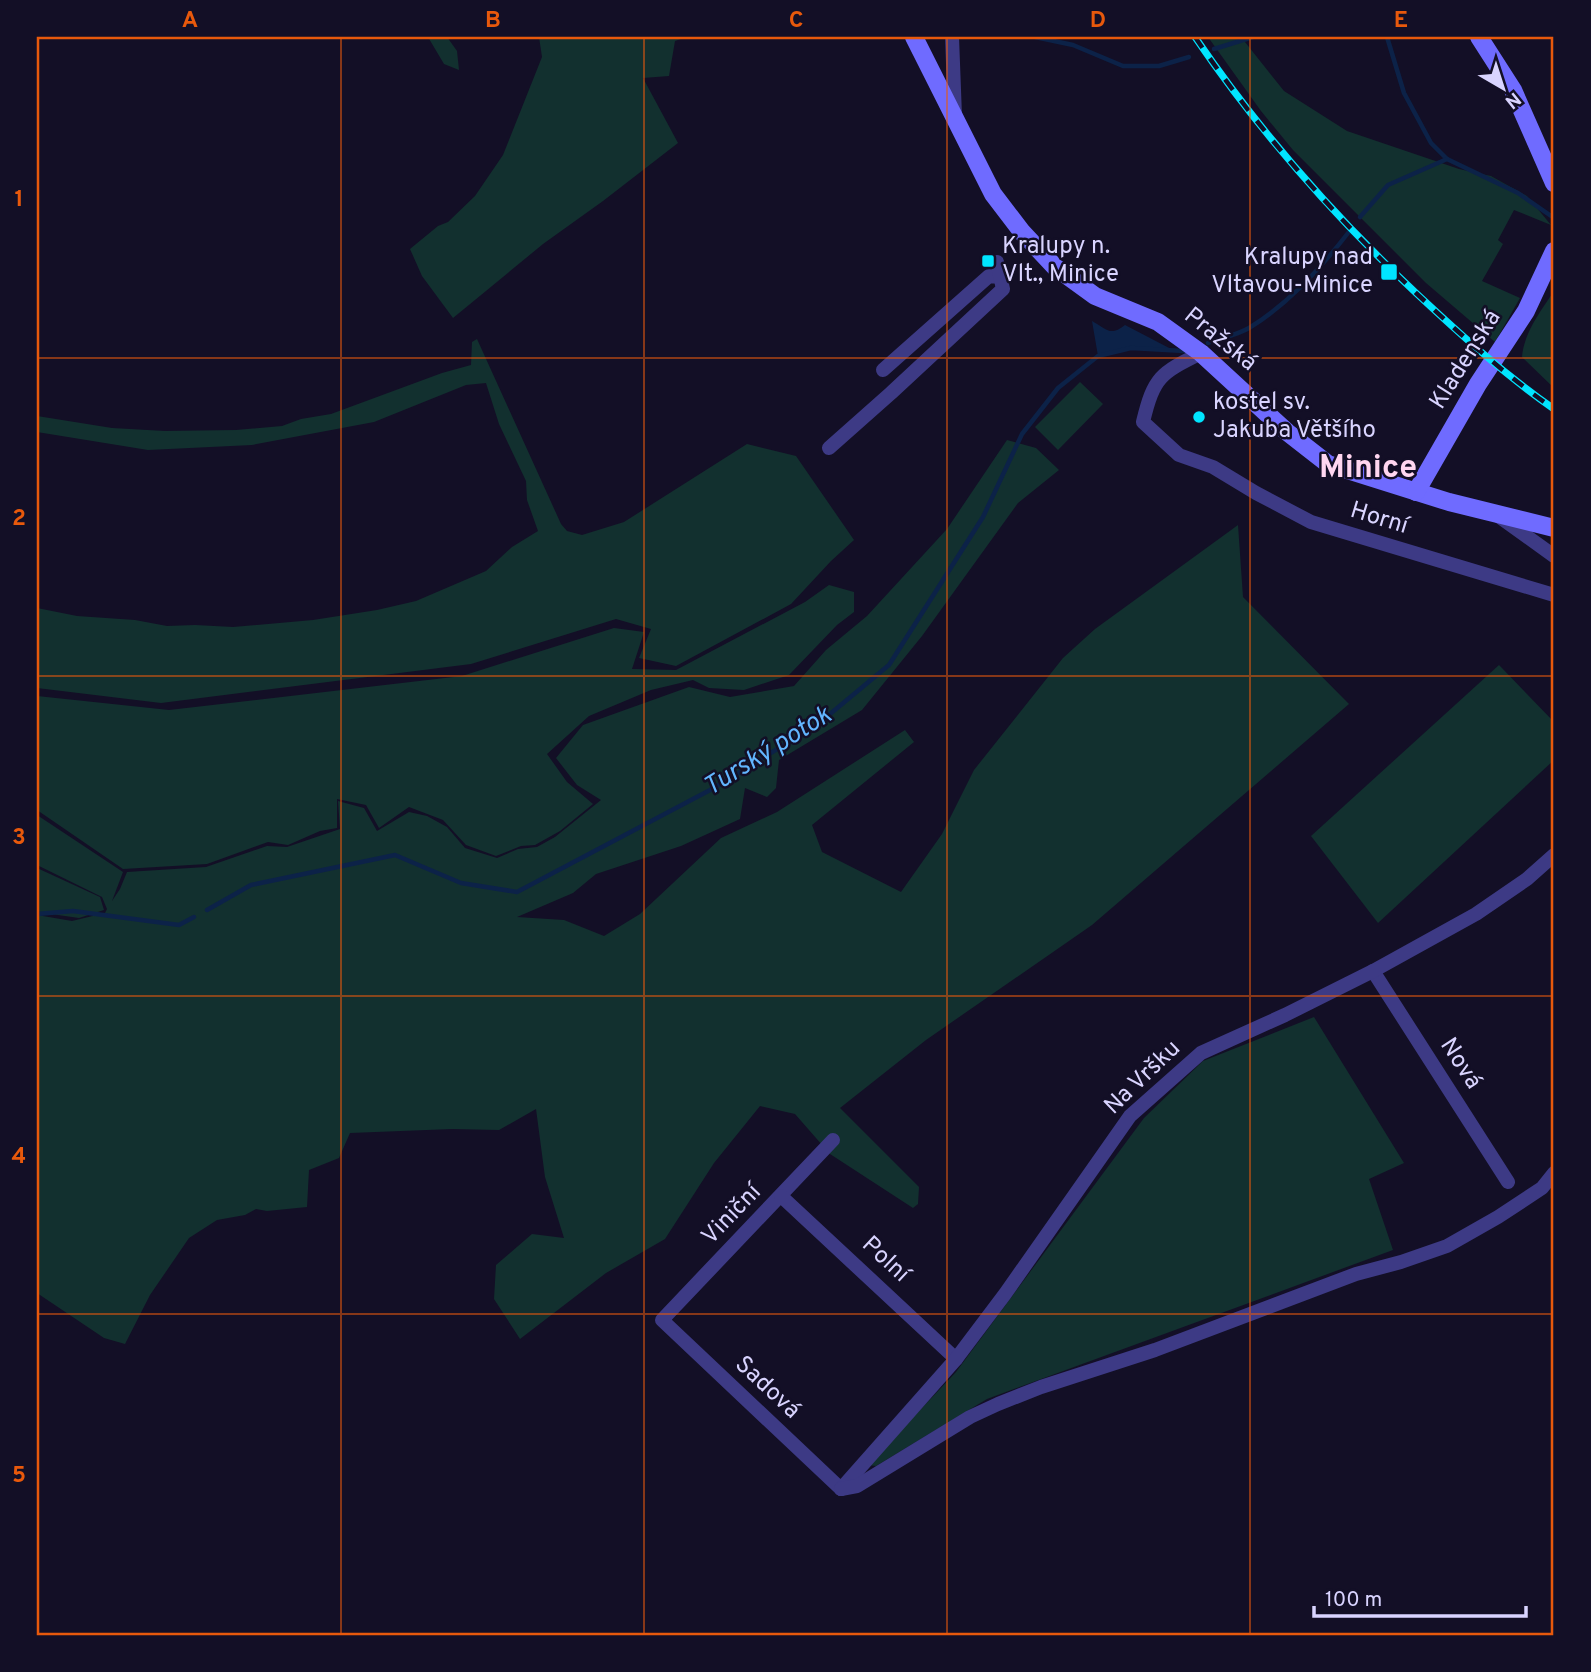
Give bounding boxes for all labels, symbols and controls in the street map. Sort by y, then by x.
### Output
text: A [182,7,198,36]
text: B [485,7,501,36]
text: C [789,7,803,36]
text: D [1090,7,1106,36]
text: E [1394,7,1408,36]
north arrow [1468,52,1538,122]
text: N [1500,86,1525,113]
text: 1 [14,186,24,215]
place label: Kralupy n. Vlt., Minice [1002,232,1119,290]
place label: Kralupy nad Vltavou-Minice [1211,243,1373,301]
marker: Kralupy n. Vlt., Minice [980,253,996,269]
marker: Kralupy nad Vltavou-Minice [1379,262,1399,282]
street label: Pražská [1177,301,1263,379]
street label: Kladenská [1424,305,1508,415]
place label: kostel sv. Jakuba Většího [1213,388,1376,446]
marker: kostel sv. Jakuba Většího [1191,409,1207,425]
district label: Minice [1319,449,1417,489]
street label: Horní [1346,496,1413,543]
text: 2 [12,505,26,534]
water label: Turský potok [698,699,839,804]
text: 3 [12,824,26,853]
street label: Nová [1432,1033,1488,1095]
street label: Na Vršku [1099,1034,1187,1122]
text: 4 [12,1143,26,1172]
street label: Viniční [696,1177,770,1252]
street label: Polní [855,1230,917,1291]
street label: Sadová [728,1350,806,1426]
text: 5 [12,1462,26,1491]
scale bar [1314,1574,1526,1618]
text: 100 m [1325,1587,1382,1614]

